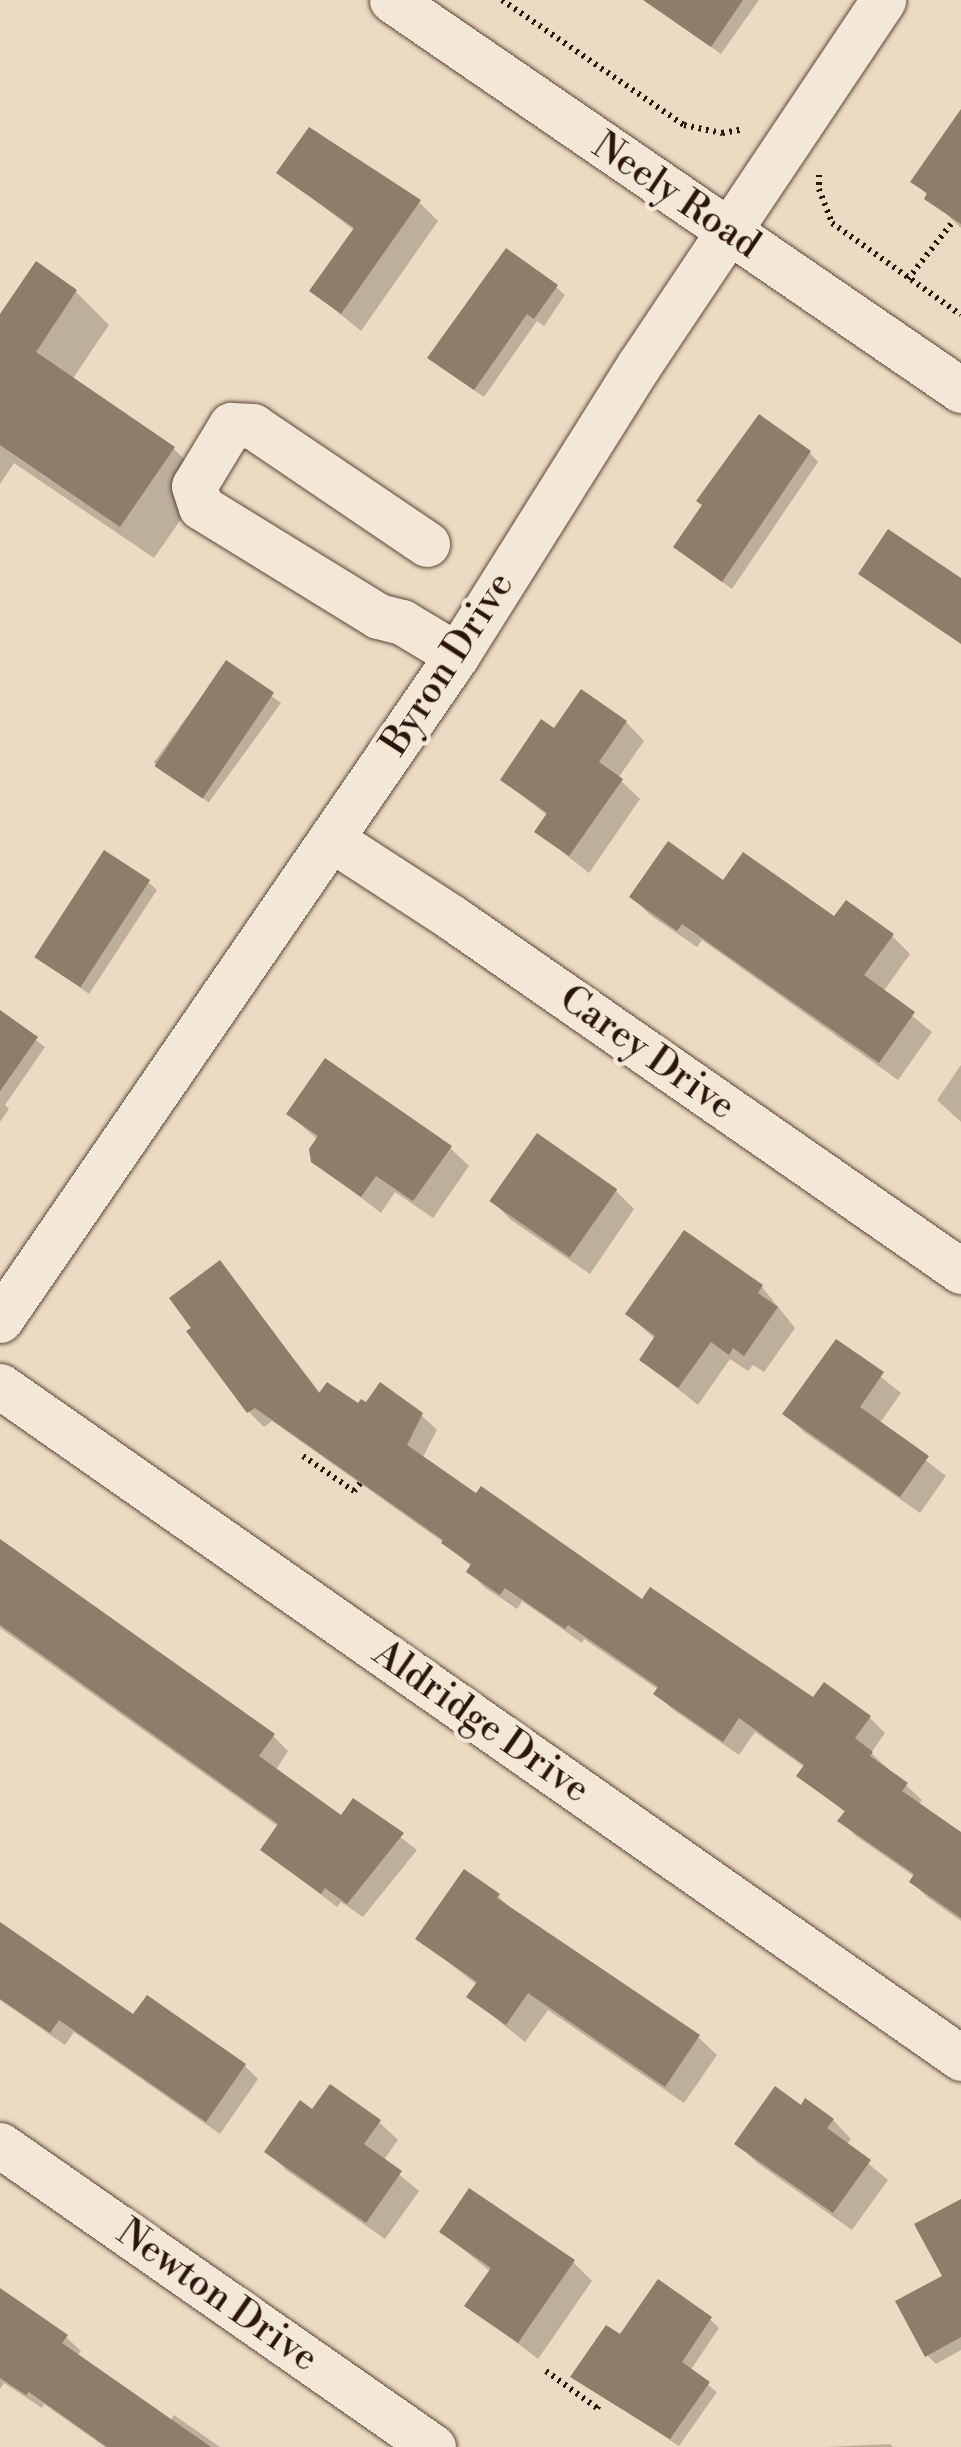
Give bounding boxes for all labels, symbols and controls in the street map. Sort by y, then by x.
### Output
street label: Neely Road [584,123,768,269]
street label: Byron Drive [372,564,524,764]
street label: Carey Drive [551,976,743,1130]
street label: Aldridge Drive [364,1631,598,1813]
street label: Newton Drive [108,2210,326,2382]

